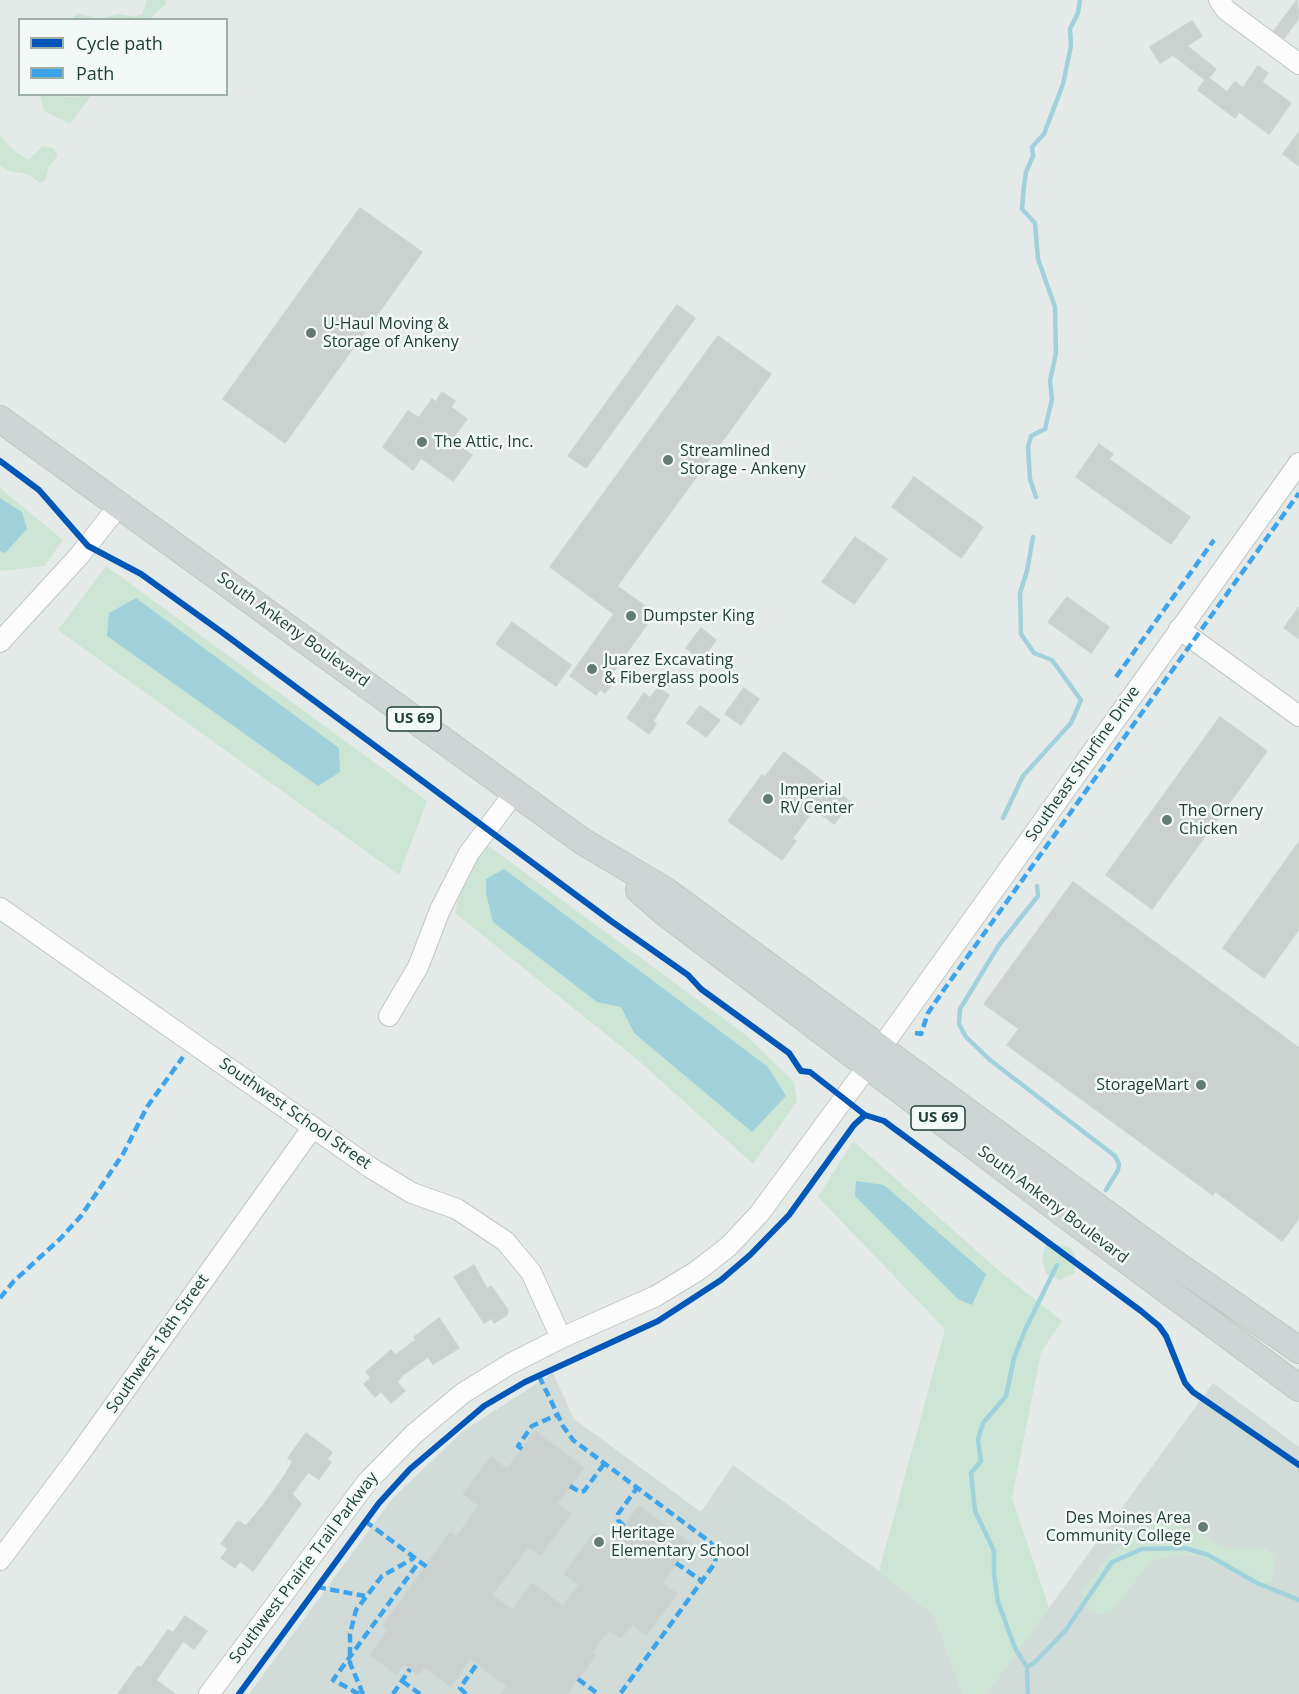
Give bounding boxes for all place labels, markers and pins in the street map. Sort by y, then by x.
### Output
place label: U-Haul Moving & Storage of Ankeny [323,314,459,352]
marker: U-Haul Moving & Storage of Ankeny [304,326,318,340]
place label: The Attic, Inc. [434,432,533,452]
marker: The Attic, Inc. [415,435,429,449]
place label: Streamlined Storage - Ankeny [680,441,806,479]
marker: Streamlined Storage - Ankeny [661,453,675,467]
place label: Dumpster King [643,606,754,626]
marker: Dumpster King [624,609,638,623]
place label: Juarez Excavating & Fiberglass pools [604,650,739,688]
marker: Juarez Excavating & Fiberglass pools [585,662,599,676]
place label: Imperial RV Center [780,780,854,818]
marker: Imperial RV Center [761,792,775,806]
place label: The Ornery Chicken [1179,801,1263,839]
marker: The Ornery Chicken [1160,813,1174,827]
place label: StorageMart [1096,1075,1189,1095]
marker: StorageMart [1194,1078,1208,1092]
place label: Des Moines Area Community College [1046,1508,1191,1546]
marker: Des Moines Area Community College [1196,1520,1210,1534]
place label: Heritage Elementary School [611,1523,749,1561]
marker: Heritage Elementary School [592,1535,606,1549]

